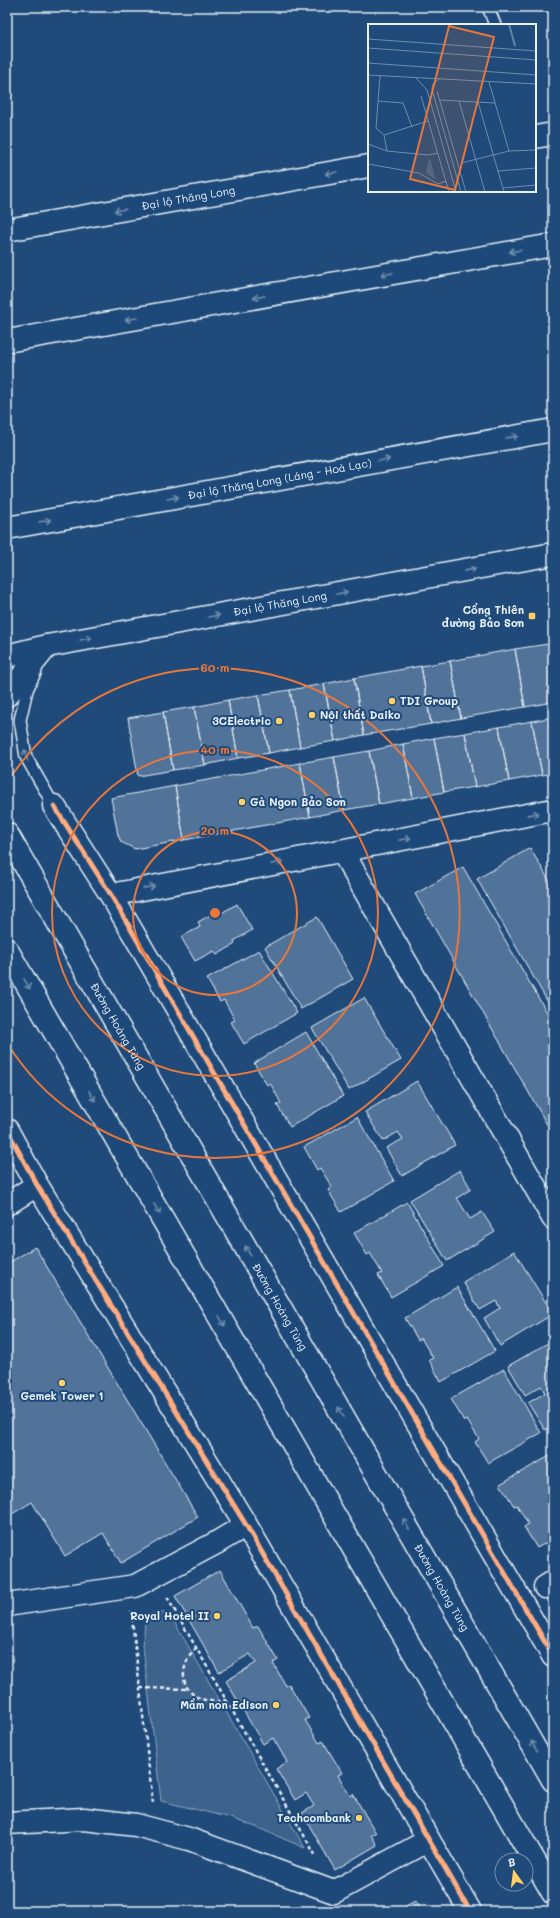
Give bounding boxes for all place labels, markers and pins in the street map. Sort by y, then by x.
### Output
place label: Cổng Thiên đường Bảo Sơn [442,602,524,630]
marker: Cổng Thiên đường Bảo Sơn [527,611,537,621]
place label: TDI Group [400,693,458,708]
marker: TDI Group [387,696,397,706]
place label: Nội thất Daiko [320,707,401,722]
marker: Nội thất Daiko [307,710,317,720]
place label: 3CElectric [212,713,271,728]
marker: 3CElectric [274,716,284,726]
place label: Gà Ngon Bảo Sơn [250,794,346,809]
marker: Gà Ngon Bảo Sơn [237,797,247,807]
centre of rings [208,906,222,920]
marker: Gemek Tower 1 [57,1378,67,1388]
place label: Gemek Tower 1 [21,1388,103,1403]
place label: Royal Hotel II [130,1608,209,1623]
marker: Royal Hotel II [212,1611,222,1621]
place label: Mầm non Edison [180,1697,268,1712]
marker: Mầm non Edison [271,1700,281,1710]
place label: Techcombank [277,1810,351,1825]
marker: Techcombank [354,1813,364,1823]

